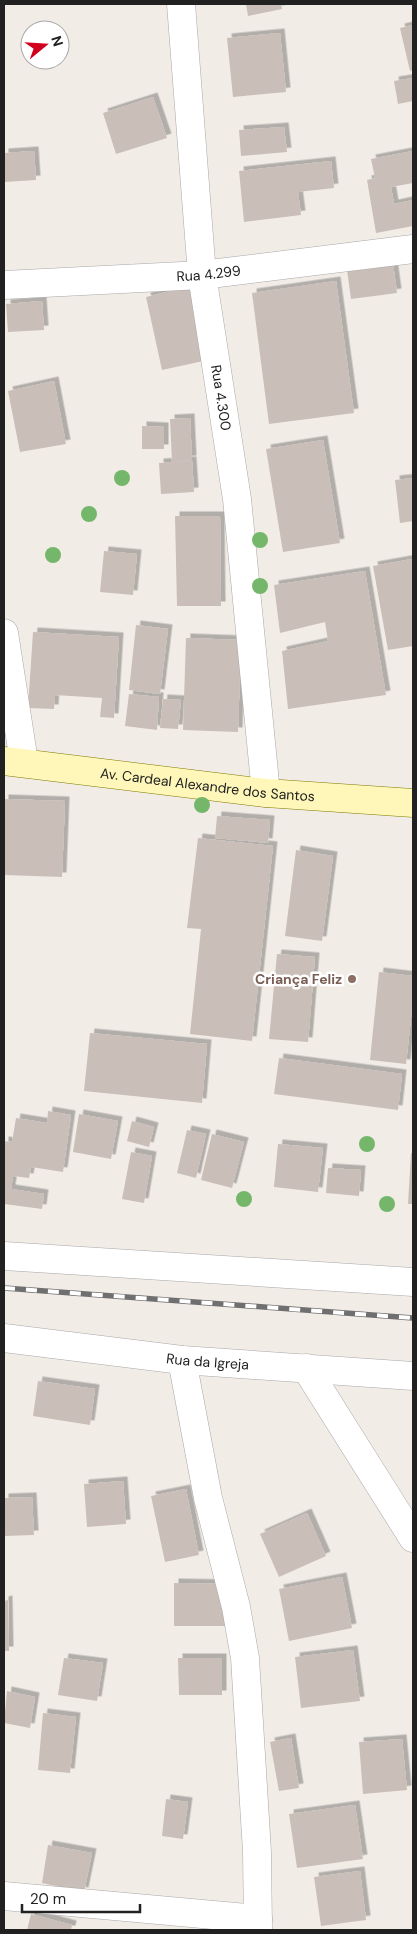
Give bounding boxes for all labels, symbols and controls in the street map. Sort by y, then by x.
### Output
north arrow [20,20,70,70]
text: N [47,33,68,49]
street label: Rua 4.299 [176,261,242,285]
street label: Rua 4.300 [207,363,235,432]
street label: Av. Cardeal Alexandre dos Santos [99,764,316,805]
place label: Criança Feliz [255,970,342,988]
marker: Criança Feliz [346,973,358,985]
street label: Rua da Igreja [165,1349,250,1374]
scale bar [22,1882,140,1914]
text: 20 m [30,1889,66,1909]

